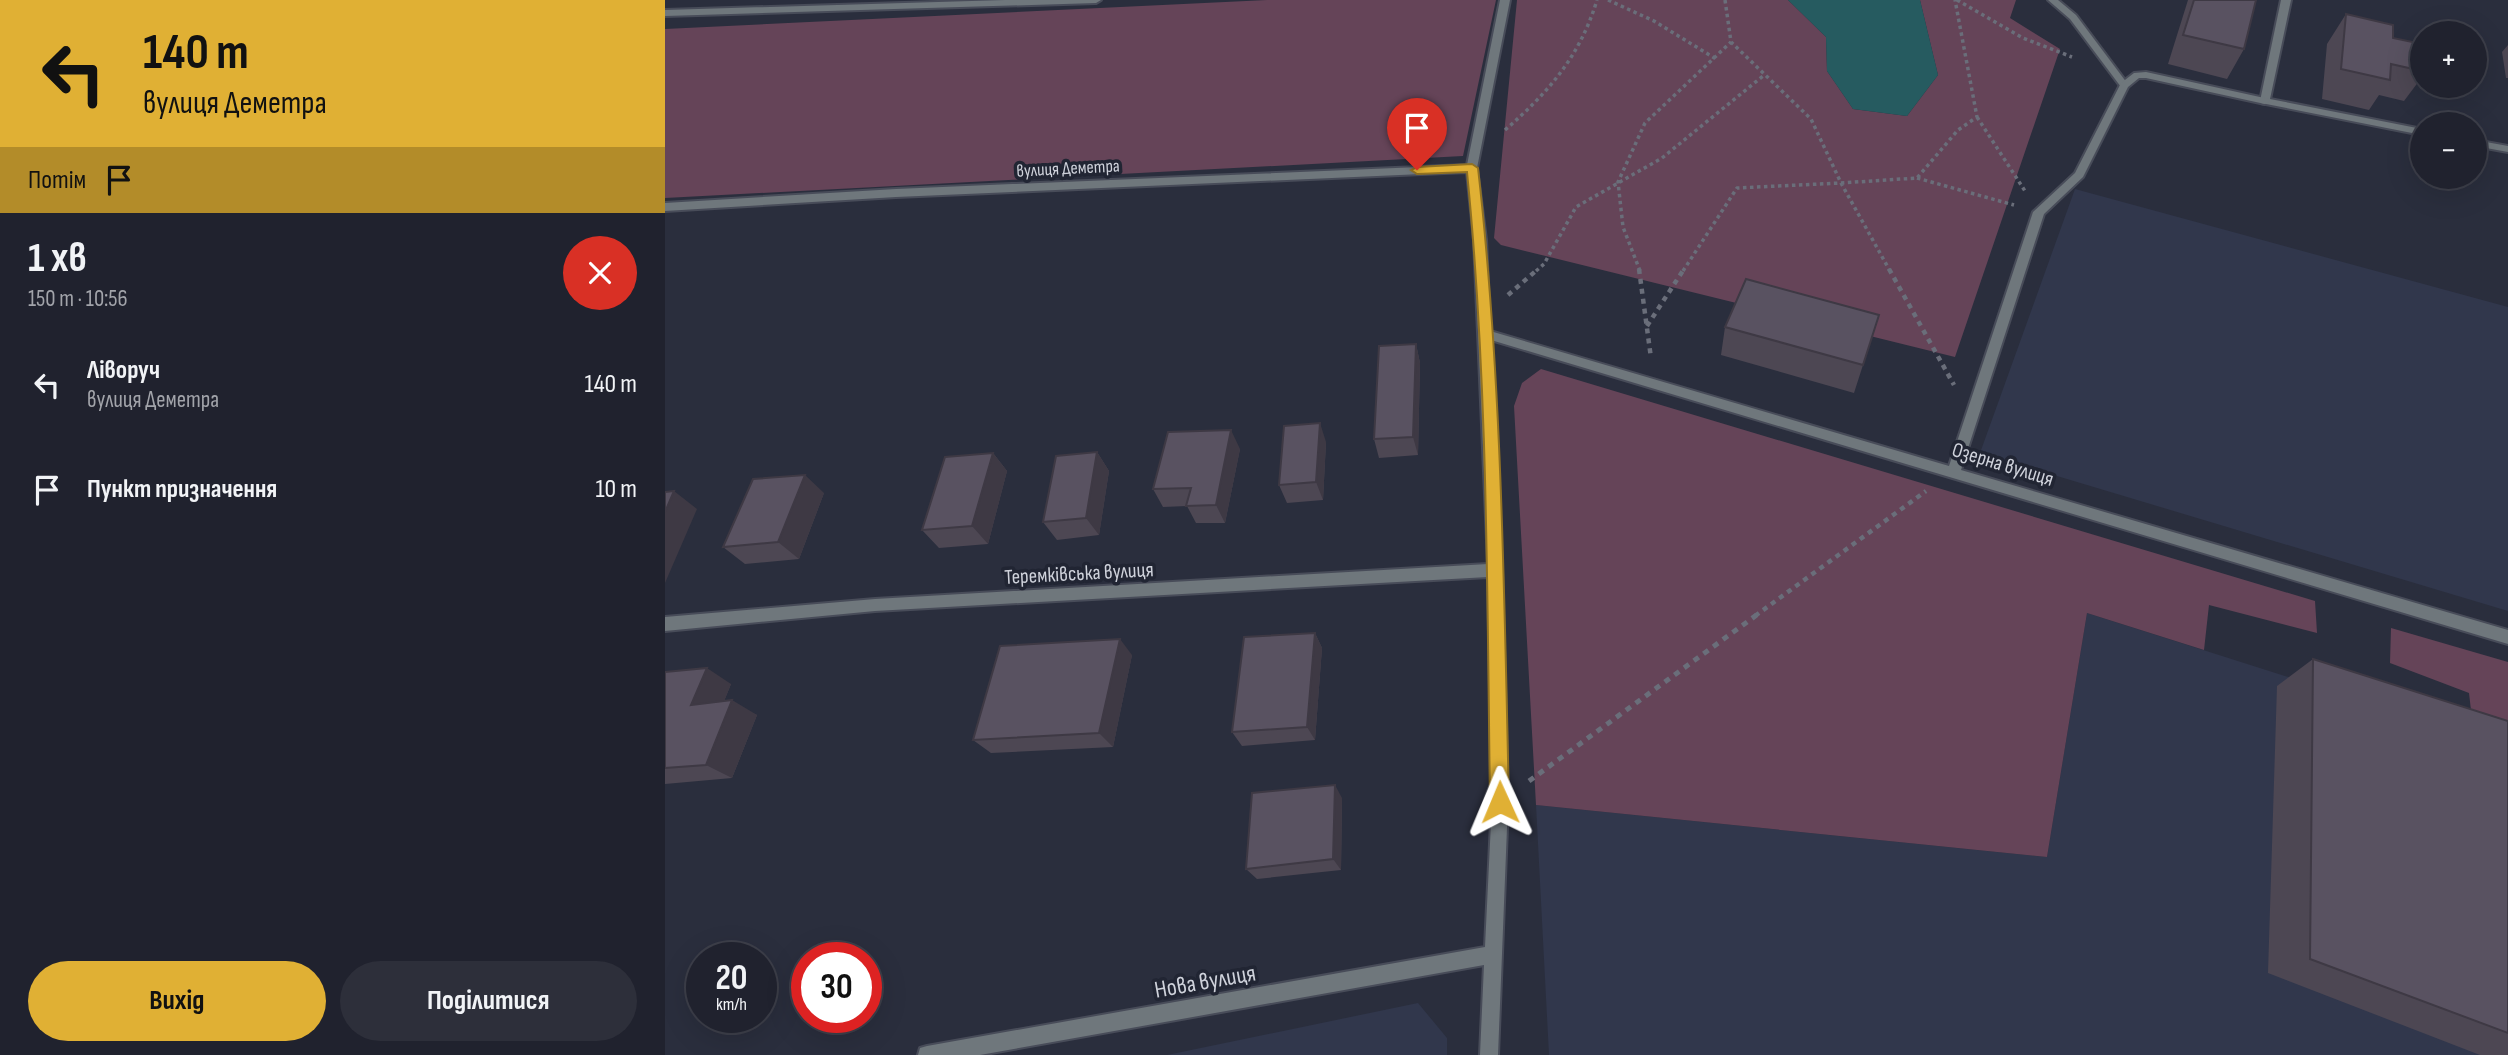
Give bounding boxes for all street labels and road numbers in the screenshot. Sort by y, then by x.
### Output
street label: вулиця Деметра [1016,155,1120,182]
street label: Озерна вулиця [1949,437,2057,492]
street label: Теремківська вулиця [1004,557,1154,590]
street label: Нова вулиця [1152,958,1258,1005]

